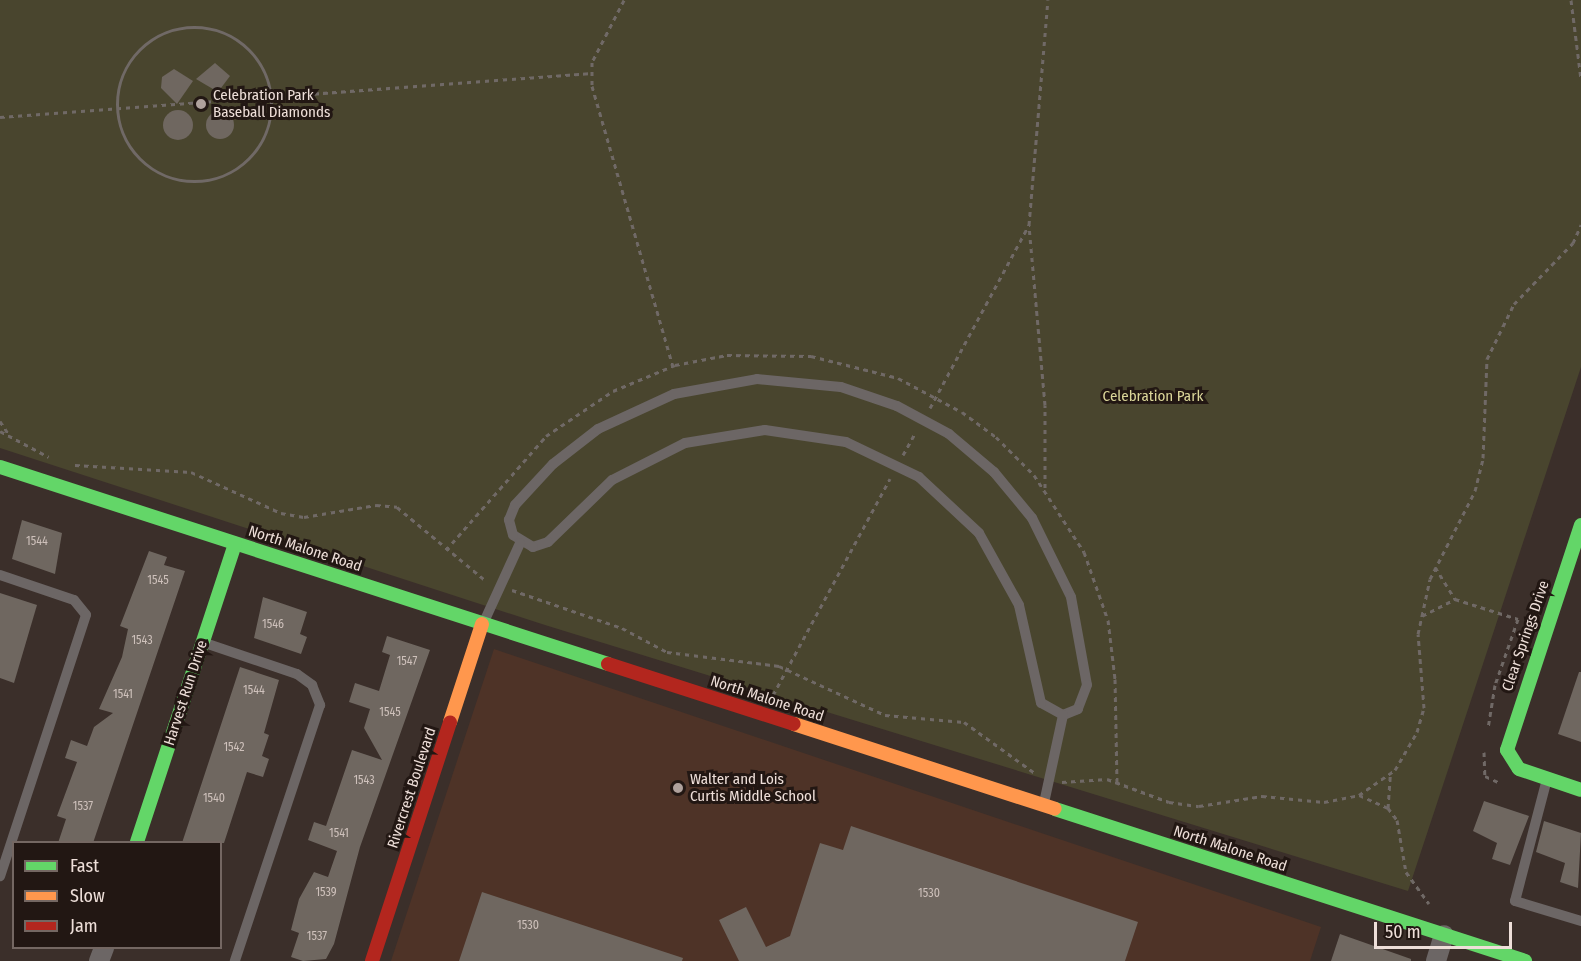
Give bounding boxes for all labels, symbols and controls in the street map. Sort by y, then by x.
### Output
place label: Celebration Park Baseball Diamonds [213,86,330,121]
marker: Celebration Park Baseball Diamonds [194,97,208,111]
park label: Celebration Park [1103,388,1203,406]
street label: North Malone Road [246,522,364,576]
house number: 1544 [26,535,48,549]
house number: 1545 [147,574,169,588]
street label: Clear Springs Drive [1499,578,1553,694]
house number: 1546 [262,618,284,632]
house number: 1543 [131,634,153,648]
street label: Harvest Run Drive [160,638,212,748]
house number: 1547 [397,655,417,669]
street label: North Malone Road [708,672,826,726]
house number: 1544 [243,684,265,698]
house number: 1541 [113,688,133,702]
house number: 1545 [379,706,401,720]
street label: Rivercrest Boulevard [384,725,440,851]
house number: 1542 [223,741,245,755]
place label: Walter and Lois Curtis Middle School [690,770,816,805]
house number: 1543 [353,774,375,788]
marker: Walter and Lois Curtis Middle School [671,781,685,795]
house number: 1540 [203,792,225,806]
house number: 1537 [73,800,93,814]
street label: North Malone Road [1171,822,1289,876]
house number: 1541 [329,827,349,841]
legend [12,841,222,949]
text: Fast [70,855,99,877]
text: Slow [70,885,105,907]
house number: 1539 [315,886,337,900]
house number: 1530 [918,887,940,901]
scale bar [1377,910,1515,948]
text: Jam [70,915,98,937]
house number: 1530 [517,919,539,933]
text: 50 m [1385,921,1421,943]
house number: 1537 [307,930,327,944]

